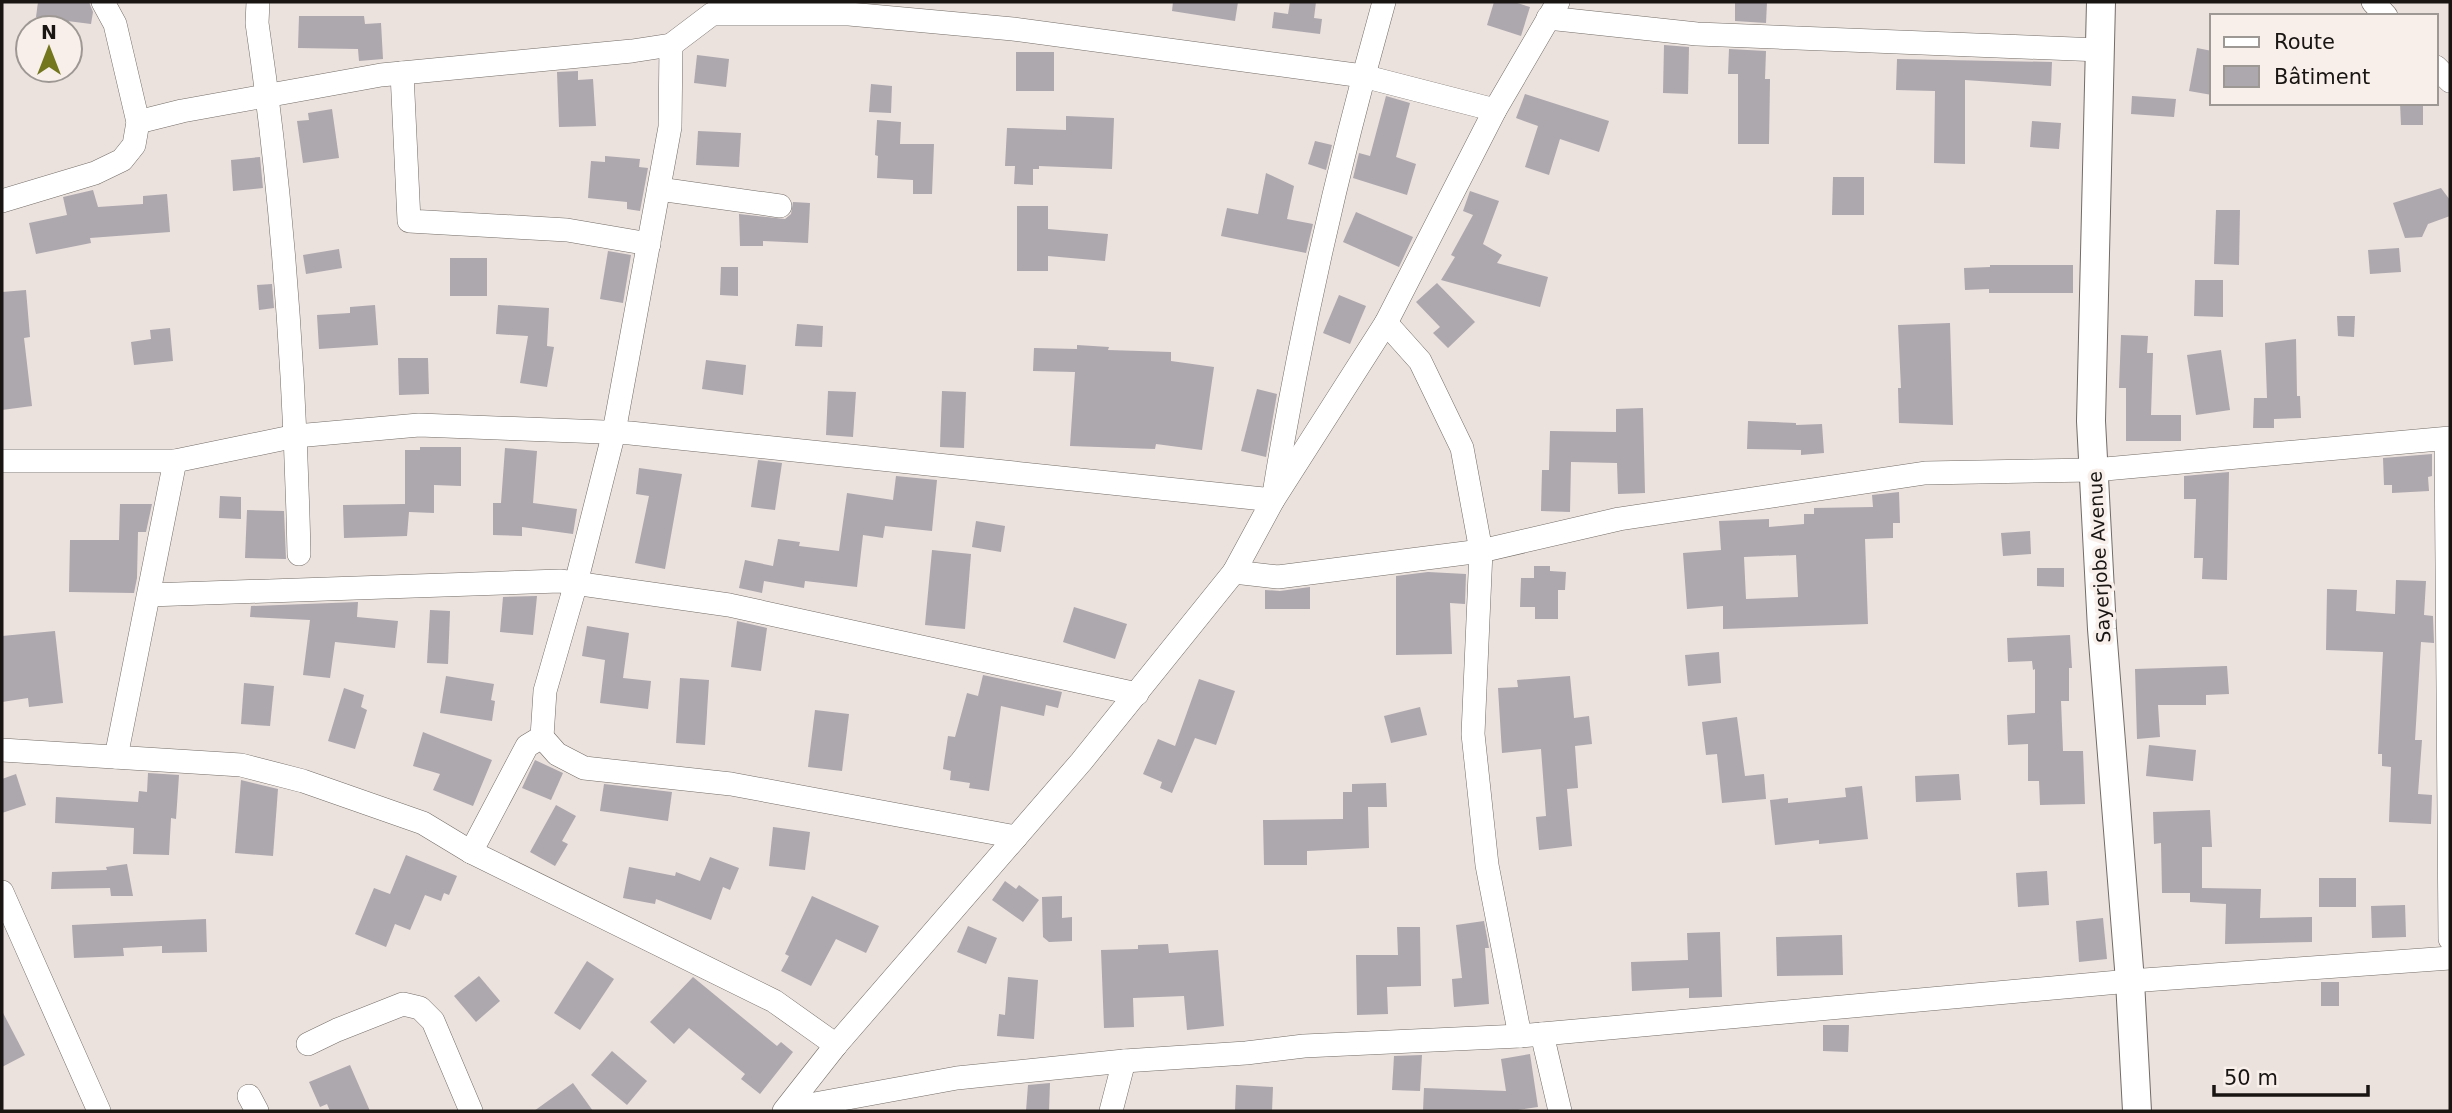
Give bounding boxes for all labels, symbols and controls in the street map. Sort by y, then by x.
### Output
north arrow [14,14,84,84]
legend [2210,14,2438,105]
text: N [41,21,57,43]
text: Route [2274,30,2335,54]
text: Bâtiment [2274,65,2370,89]
street label: Sayerjobe Avenue [2084,471,2114,643]
scale bar [2214,1054,2368,1098]
text: 50 m [2224,1066,2278,1090]

